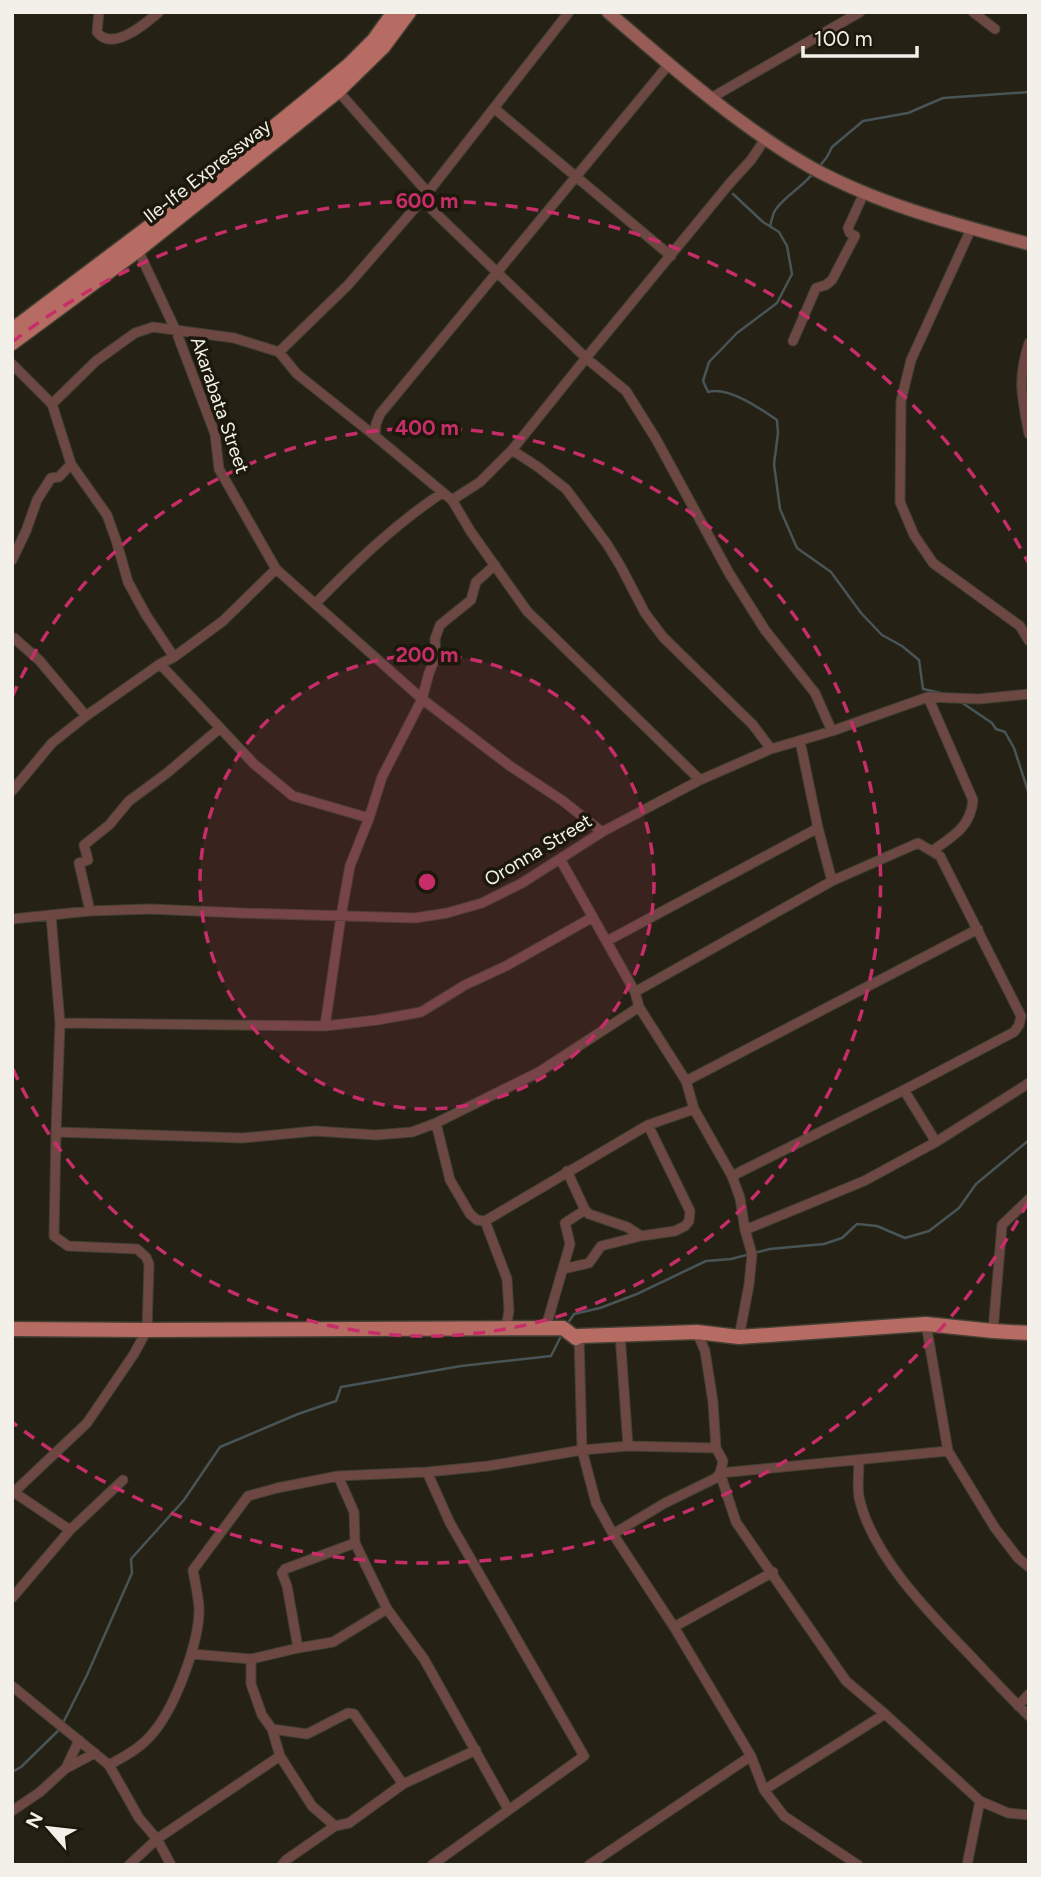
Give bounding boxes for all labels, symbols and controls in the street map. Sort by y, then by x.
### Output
scale bar [803,14,917,58]
text: 100 m [814,26,873,51]
street label: Ile-Ife Expressway [139,114,275,228]
text: 600 m [396,188,458,213]
street label: Akarabata Street [186,334,254,476]
text: 400 m [395,415,459,440]
text: 200 m [396,642,458,667]
street label: Oronna Street [480,809,596,891]
centre of rings [415,870,439,894]
north arrow [14,1793,84,1863]
text: N [21,1808,48,1832]

